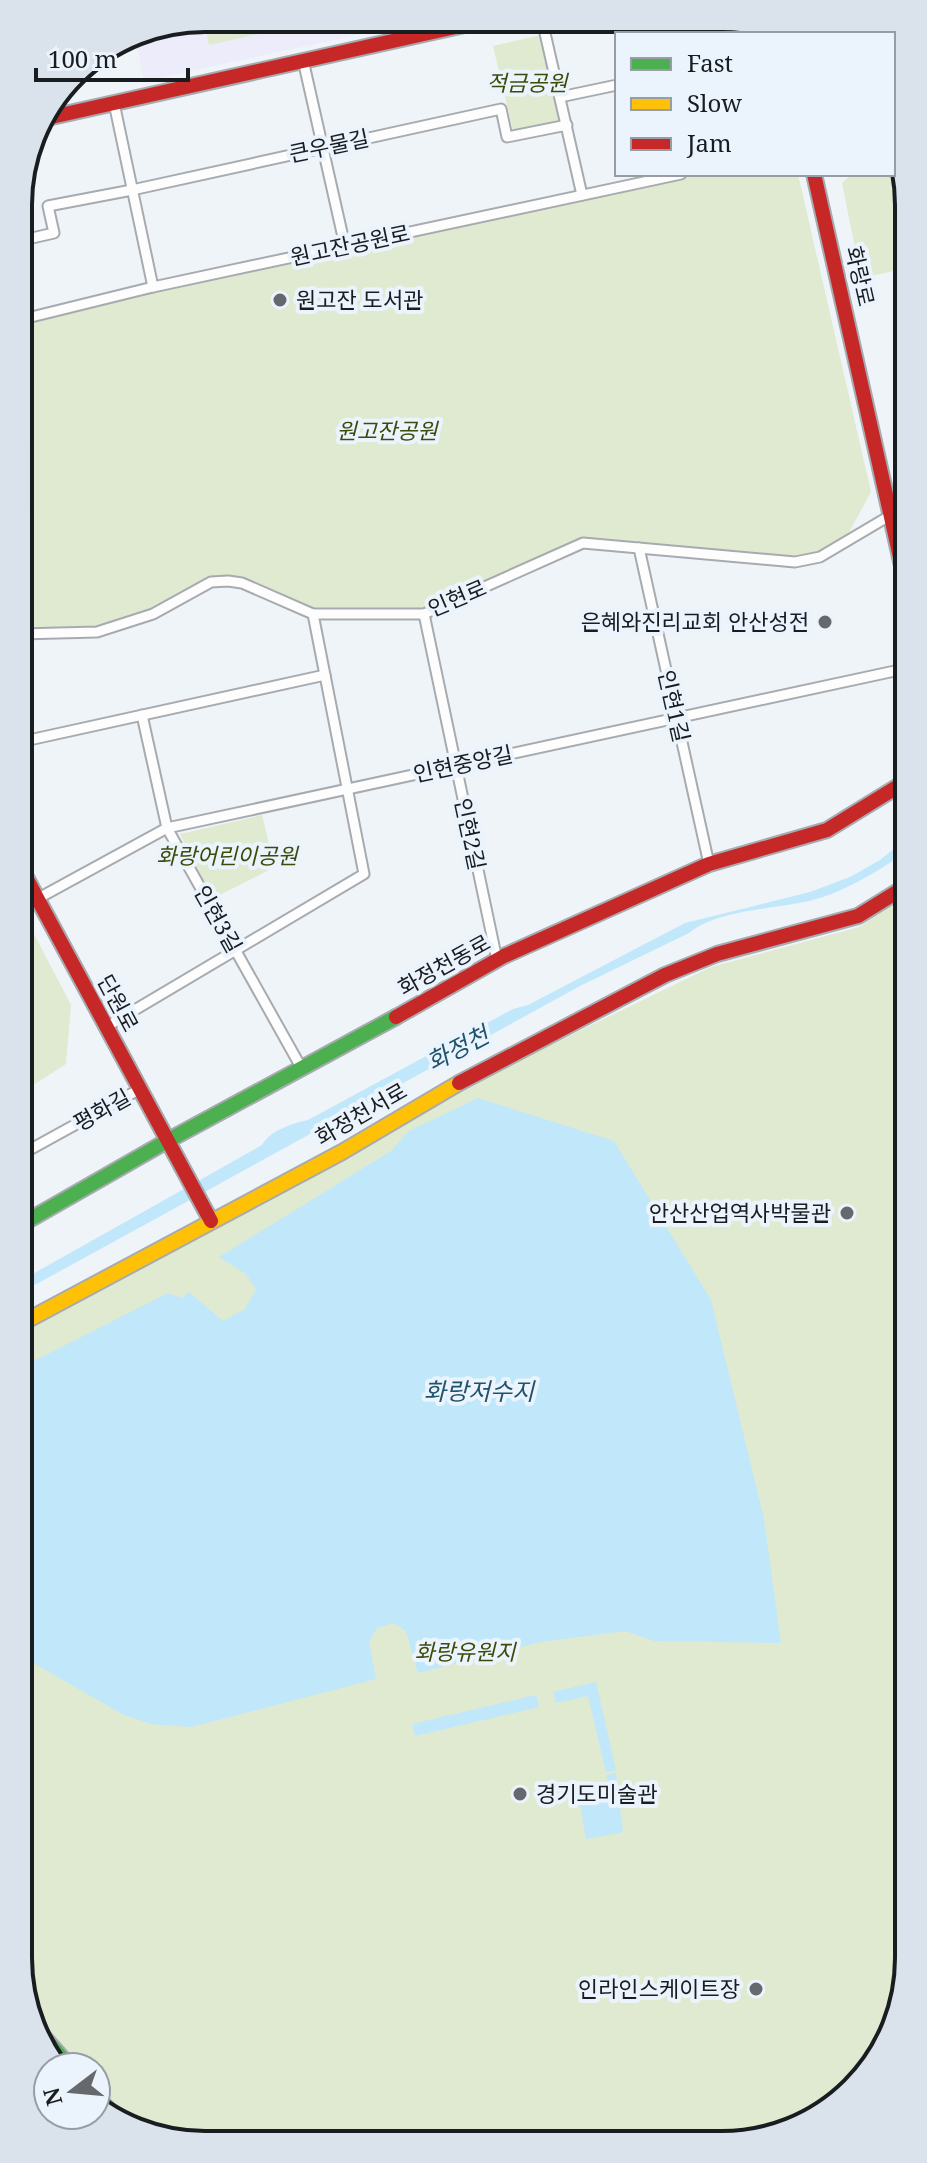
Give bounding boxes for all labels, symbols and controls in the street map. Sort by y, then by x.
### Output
scale bar [36,32,188,82]
legend [615,32,895,176]
text: 100 m [48,42,117,75]
text: Fast [687,46,733,79]
park label: 적금공원 [487,67,569,97]
text: Slow [687,86,742,119]
street label: 큰우물길 [286,122,372,168]
text: Jam [686,126,732,159]
street label: 원고잔공원로 [287,217,412,271]
street label: 화랑로 [840,243,882,309]
place label: 원고잔 도서관 [296,284,423,314]
marker: 원고잔 도서관 [271,291,289,309]
park label: 원고잔공원 [336,415,439,445]
street label: 인현로 [423,571,490,623]
place label: 은혜와진리교회 안산성전 [581,606,809,636]
marker: 은혜와진리교회 안산성전 [816,613,834,631]
street label: 인현1길 [652,667,698,745]
street label: 인현중앙길 [410,738,515,788]
street label: 인현2길 [449,795,493,873]
park label: 화랑어린이공원 [156,840,300,870]
street label: 인현3길 [188,879,250,958]
street label: 화정천동로 [392,926,495,1002]
street label: 단원로 [91,969,146,1036]
water label: 화정천 [420,1016,497,1078]
street label: 화정천서로 [309,1075,412,1151]
street label: 평화길 [68,1081,135,1137]
place label: 안산산업역사박물관 [649,1197,831,1227]
marker: 안산산업역사박물관 [838,1204,856,1222]
water label: 화랑저수지 [424,1374,536,1407]
park label: 화랑유원지 [414,1636,517,1666]
place label: 경기도미술관 [536,1778,657,1808]
marker: 경기도미술관 [511,1785,529,1803]
place label: 인라인스케이트장 [578,1973,740,2003]
marker: 인라인스케이트장 [747,1980,765,1998]
north arrow [32,2051,112,2131]
text: N [35,2084,69,2109]

